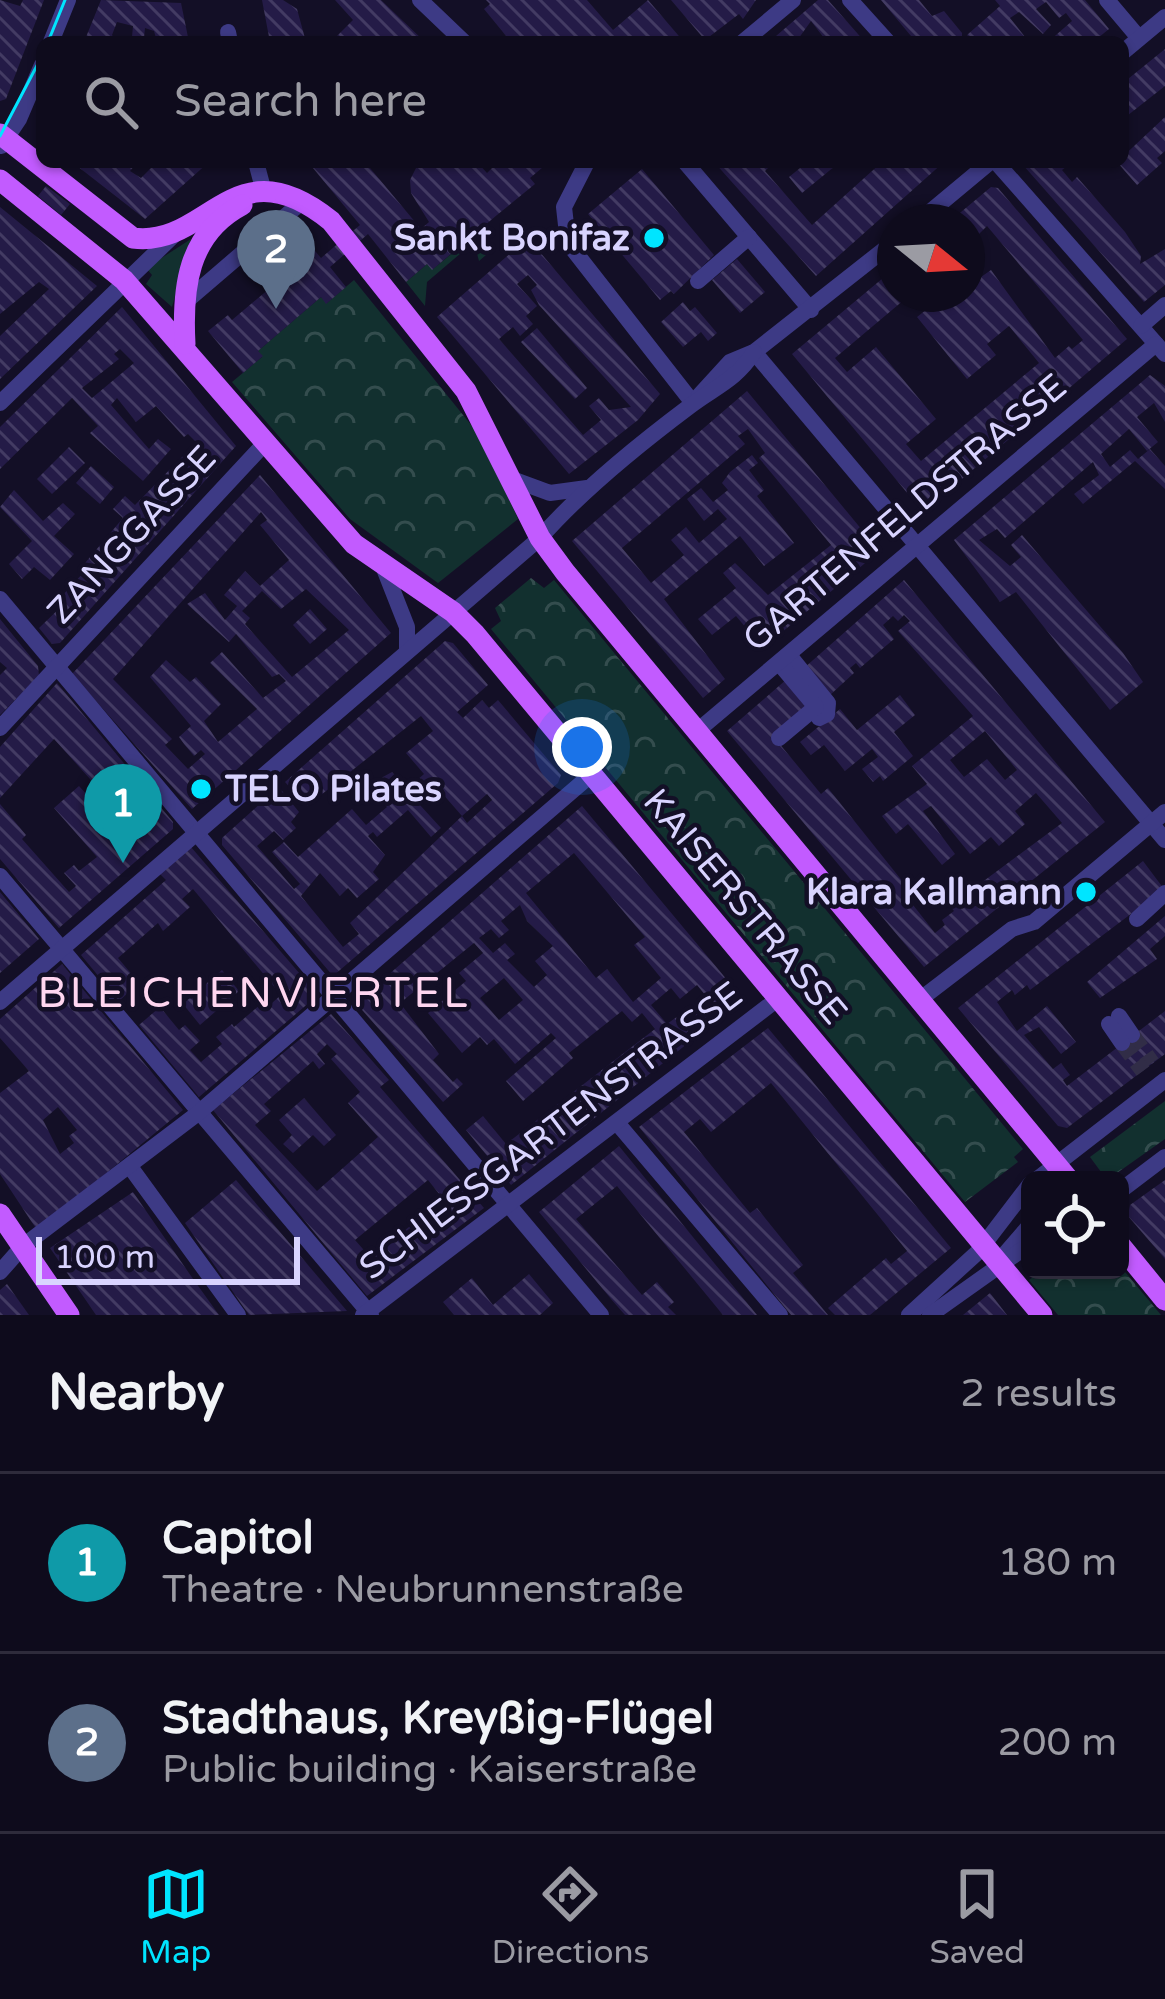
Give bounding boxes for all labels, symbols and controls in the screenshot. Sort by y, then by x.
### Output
search box [36,36,1129,168]
icon: search [78,69,144,135]
text: Search here [174,75,427,129]
north arrow [877,204,985,312]
pin: 2 [237,210,315,309]
place label: Sankt Bonifaz [394,217,630,260]
marker: Sankt Bonifaz [641,225,667,251]
street label: GARTENFELDSTRASSE [735,365,1075,661]
street label: ZANGGASSE [39,437,225,633]
your location [552,717,612,777]
pin: 1 [84,764,162,863]
place label: TELO Pilates [224,768,442,811]
marker: TELO Pilates [188,776,214,802]
street label: KAISERSTRASSE [634,781,856,1033]
place label: Klara Kallmann [806,871,1062,914]
marker: Klara Kallmann [1073,879,1099,905]
district label: BLEICHENVIERTEL [38,968,470,1019]
street label: SCHIESSGARTENSTRASSE [351,973,751,1289]
map controls [1021,1171,1129,1279]
button: locate [1021,1171,1129,1279]
scale bar [36,1231,300,1284]
text: 100 m [54,1238,155,1277]
text: Nearby [48,1362,225,1424]
text: 2 results [960,1370,1117,1417]
text: Capitol [162,1512,314,1566]
text: 1 [75,1539,99,1586]
text: 180 m [998,1539,1117,1586]
text: Theatre · Neubrunnenstraße [162,1566,684,1613]
text: Stadthaus, Kreyßig-Flügel [162,1692,714,1746]
text: 2 [75,1719,99,1766]
text: 200 m [998,1719,1117,1766]
text: Public building · Kaiserstraße [162,1746,697,1793]
tab: Map [140,1861,211,1972]
tab: Directions [491,1861,649,1972]
tab: Saved [930,1861,1025,1972]

